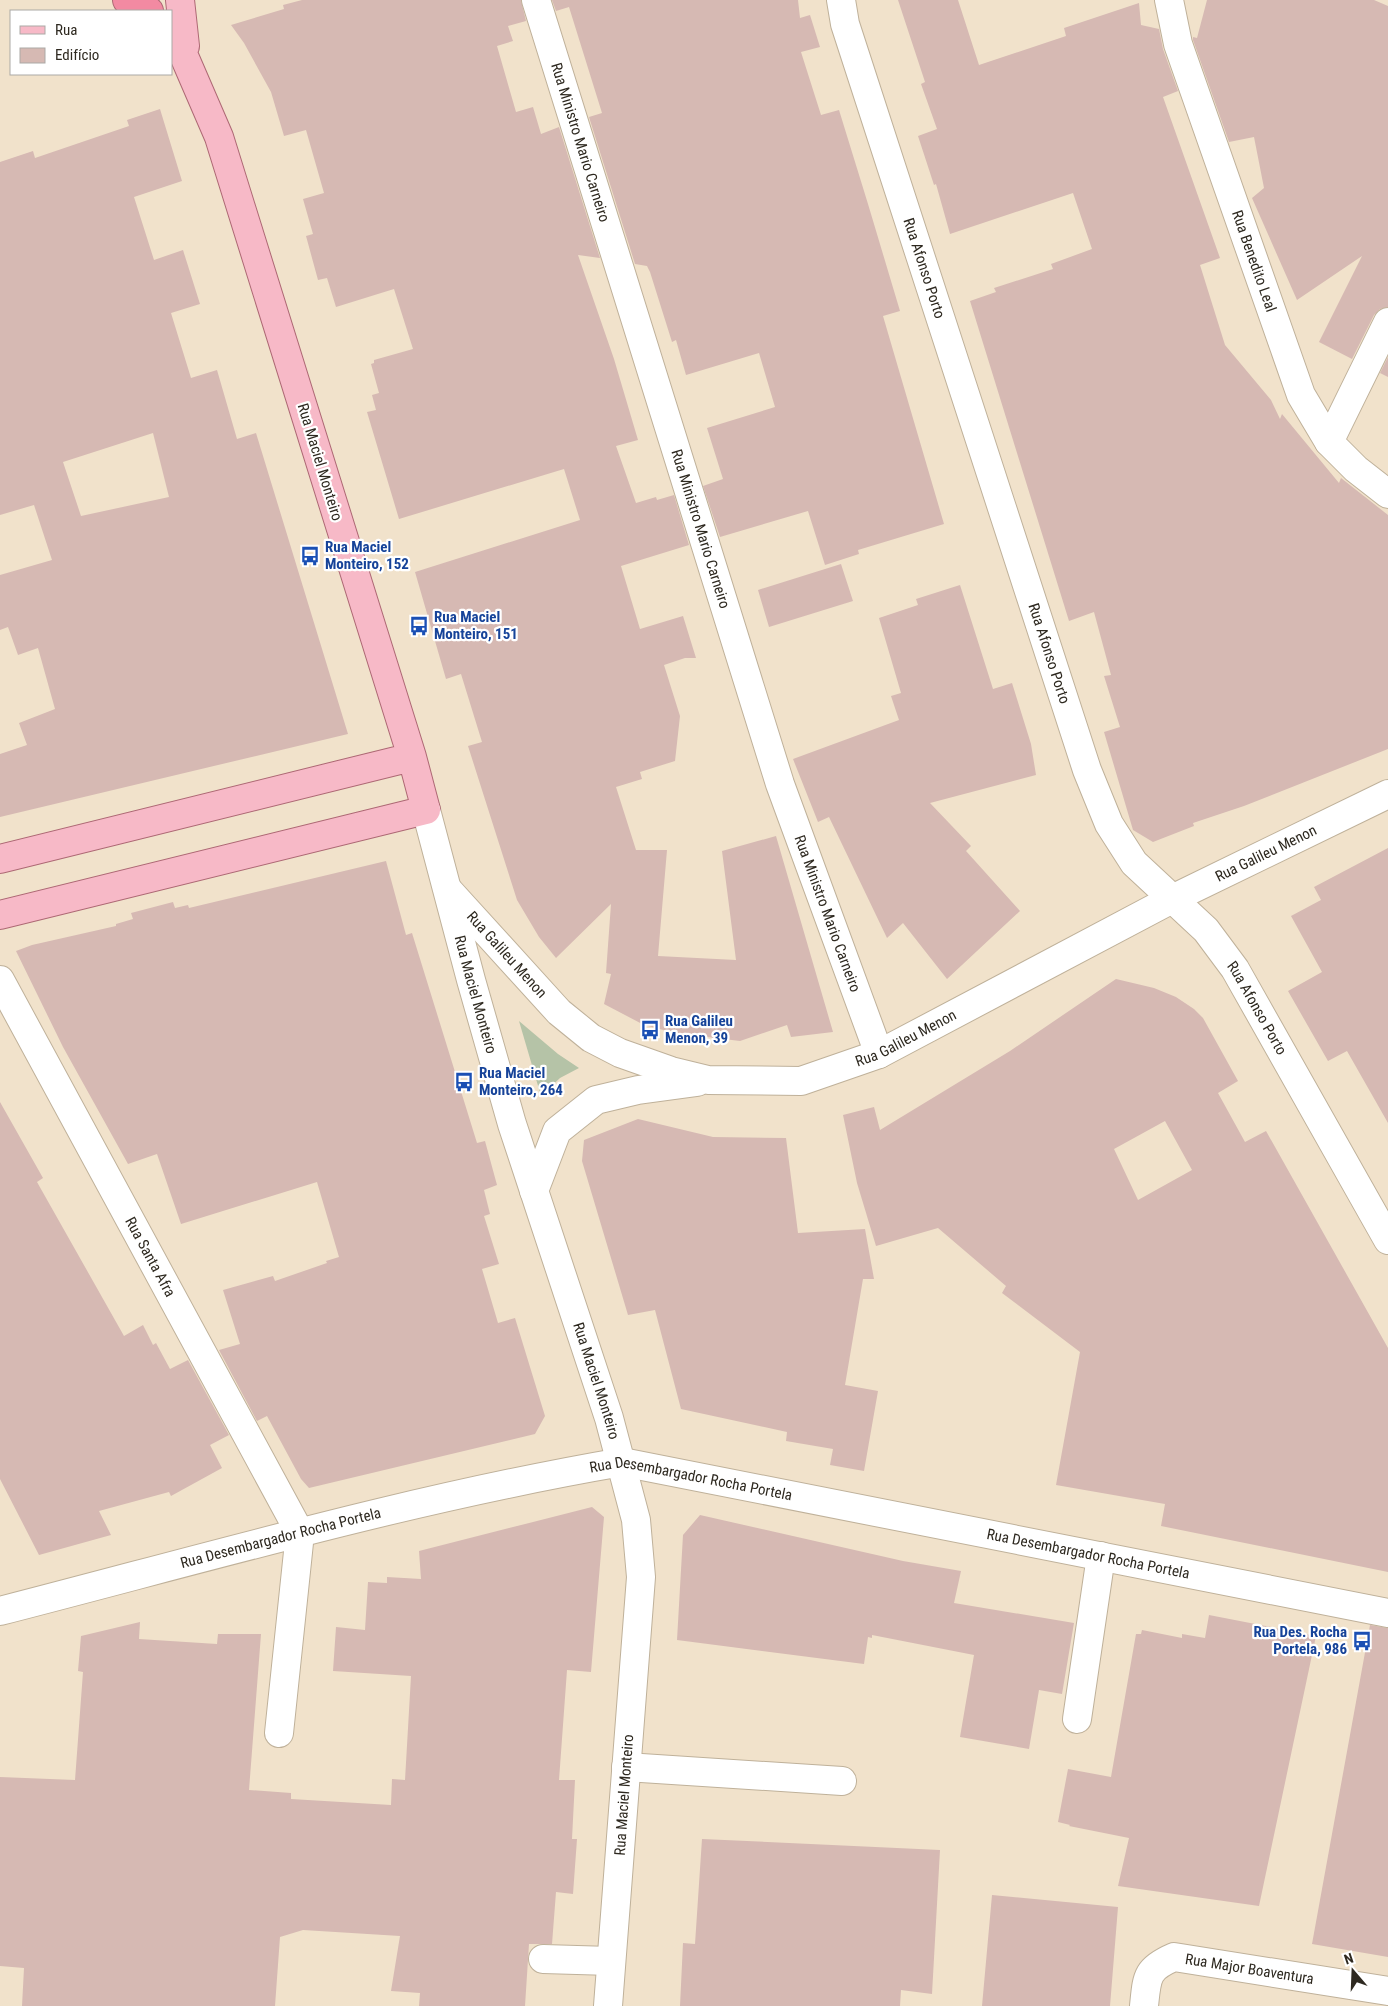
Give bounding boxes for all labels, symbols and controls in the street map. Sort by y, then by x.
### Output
legend [10,10,172,75]
text: Rua [55,21,77,39]
text: Edifício [55,46,99,64]
street label: Rua Ministro Mario Carneiro [547,61,613,224]
street label: Rua Benedito Leal [1228,208,1280,314]
street label: Rua Afonso Porto [900,216,949,321]
street label: Rua Maciel Monteiro [294,401,346,523]
street label: Rua Ministro Mario Carneiro [667,447,734,611]
place label: Rua Maciel Monteiro, 152 [325,538,409,573]
bus stop icon: Rua Maciel Monteiro, 152 [299,545,321,567]
street label: Rua Afonso Porto [1024,601,1074,706]
place label: Rua Maciel Monteiro, 151 [434,608,518,643]
bus stop icon: Rua Maciel Monteiro, 151 [408,615,430,637]
street label: Rua Galileu Menon [1212,821,1320,886]
street label: Rua Ministro Mario Carneiro [791,833,864,994]
street label: Rua Galileu Menon [463,908,551,1002]
street label: Rua Maciel Monteiro [451,933,500,1056]
street label: Rua Afonso Porto [1223,958,1291,1058]
street label: Rua Galileu Menon [853,1006,959,1070]
place label: Rua Galileu Menon, 39 [665,1012,733,1047]
bus stop icon: Rua Galileu Menon, 39 [639,1019,661,1041]
place label: Rua Maciel Monteiro, 264 [479,1064,563,1099]
bus stop icon: Rua Maciel Monteiro, 264 [453,1071,475,1093]
street label: Rua Santa Afra [121,1214,179,1300]
street label: Rua Maciel Monteiro [569,1320,623,1441]
street label: Rua Desembargador Rocha Portela [588,1453,794,1504]
street label: Rua Desembargador Rocha Portela [178,1504,383,1572]
street label: Rua Desembargador Rocha Portela [985,1525,1191,1583]
place label: Rua Des. Rocha Portela, 986 [1253,1623,1347,1658]
bus stop icon: Rua Des. Rocha Portela, 986 [1351,1630,1373,1652]
street label: Rua Maciel Monteiro [611,1734,637,1856]
north arrow [1328,1946,1378,1996]
street label: Rua Major Boaventura [1184,1950,1315,1988]
text: N [1342,1950,1355,1968]

